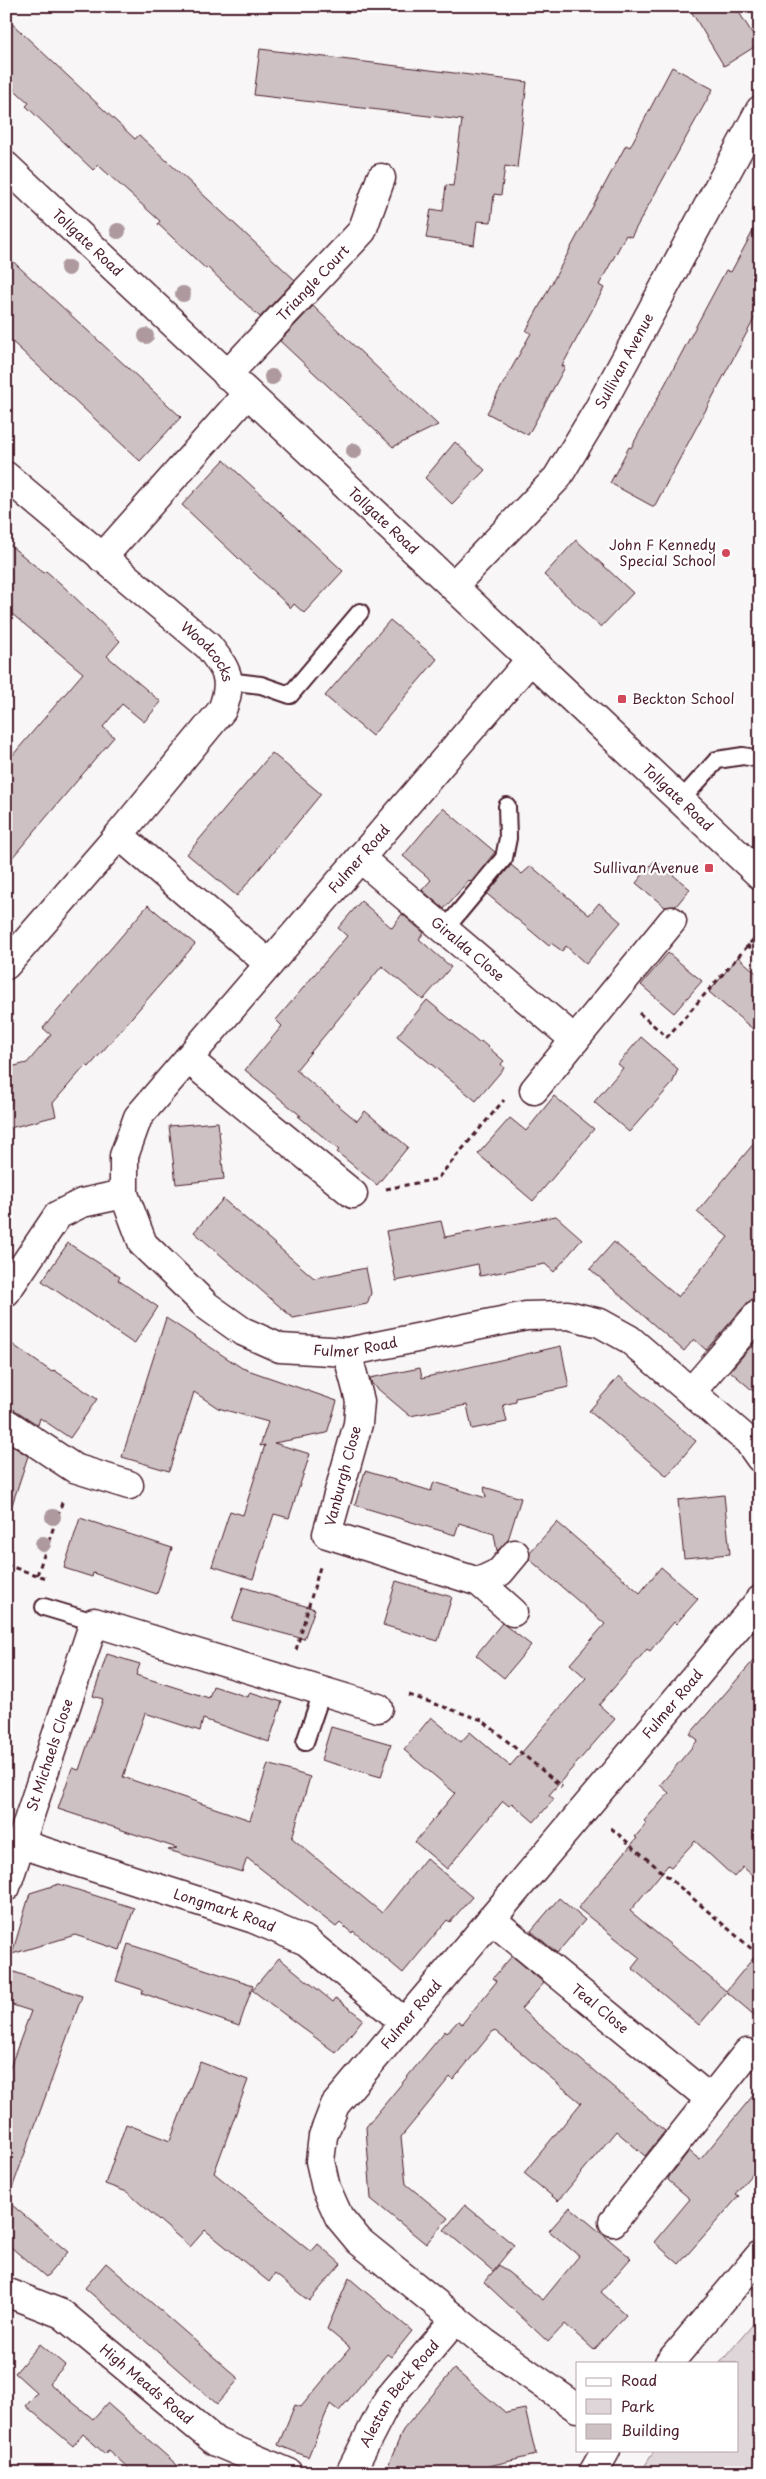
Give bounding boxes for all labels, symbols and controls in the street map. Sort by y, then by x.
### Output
street label: Tollgate Road [48,204,128,281]
street label: Triangle Court [272,240,354,326]
street label: Sullivan Avenue [590,309,659,413]
street label: Tollgate Road [344,482,424,559]
place label: John F Kennedy Special School [609,534,716,571]
marker: John F Kennedy Special School [720,547,732,559]
street label: Woodcocks [176,616,239,683]
place label: Beckton School [632,688,735,709]
marker: Beckton School [616,693,628,705]
street label: Tollgate Road [638,759,718,836]
street label: Fulmer Road [323,820,394,898]
place label: Sullivan Avenue [593,857,699,878]
marker: Sullivan Avenue [703,862,715,874]
street label: Giralda Close [427,911,509,986]
street label: Fulmer Road [313,1331,399,1362]
street label: Vanburgh Close [319,1423,366,1528]
street label: Fulmer Road [637,1664,707,1743]
street label: St Michaels Close [21,1696,78,1814]
street label: Longmark Road [171,1883,279,1937]
street label: Fulmer Road [375,1975,446,2054]
street label: Teal Close [567,1978,633,2038]
street label: Alestan Beck Road [354,2335,444,2451]
street label: High Meads Road [95,2339,198,2429]
legend [576,2362,738,2452]
text: Road [621,2368,657,2391]
text: Park [621,2394,655,2417]
text: Building [621,2418,680,2441]

